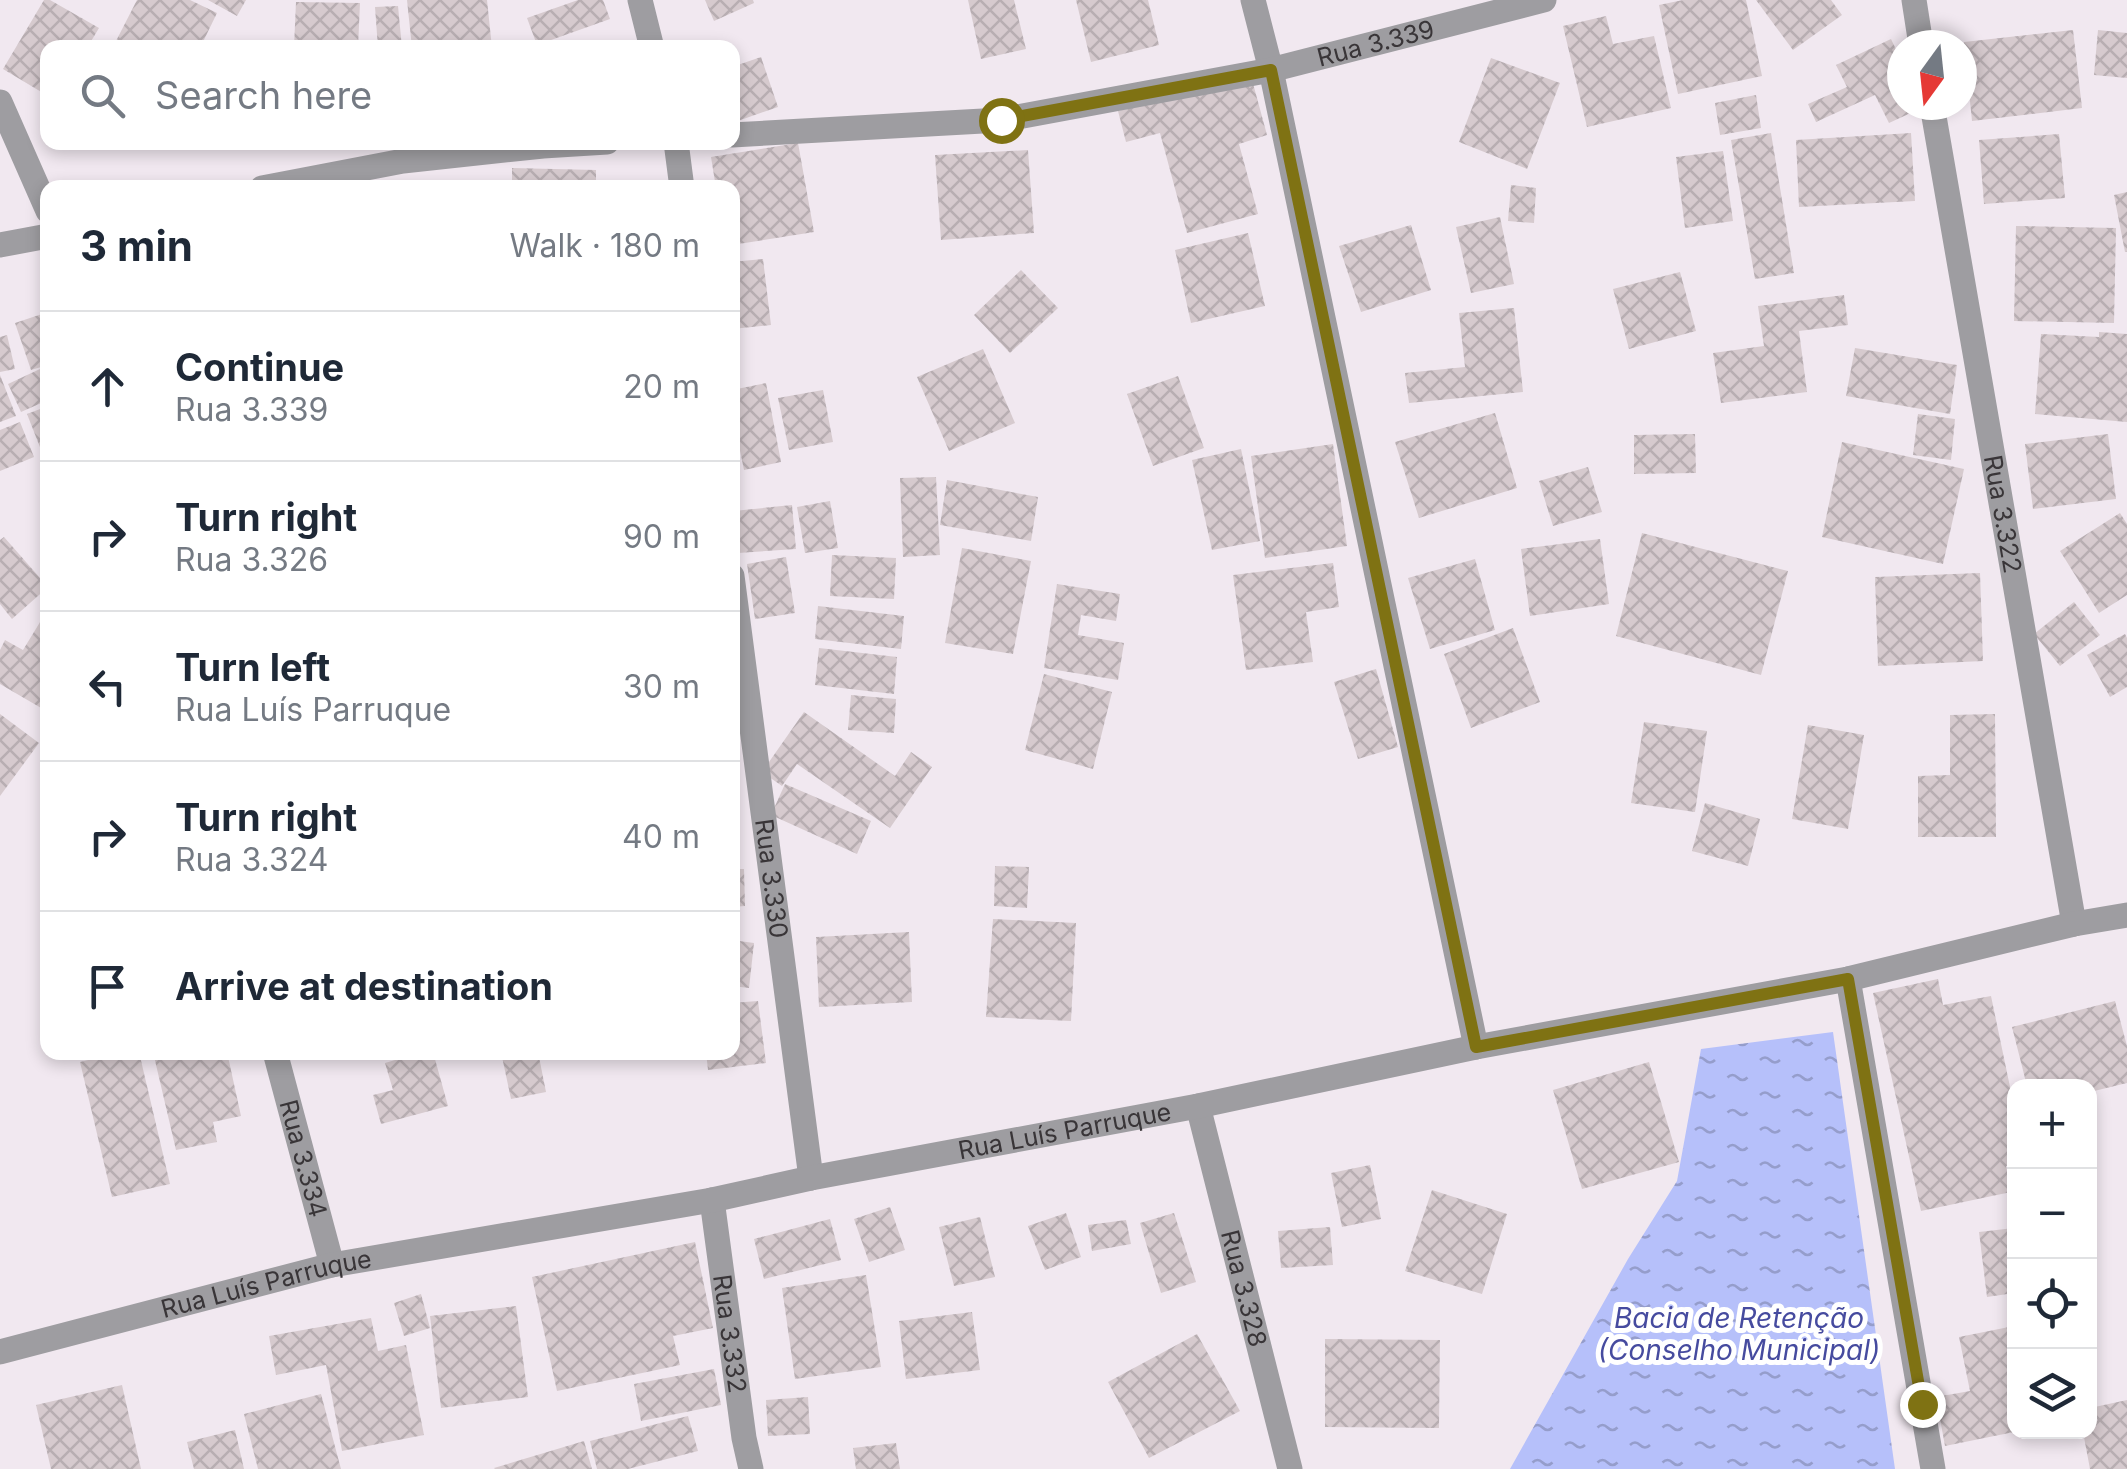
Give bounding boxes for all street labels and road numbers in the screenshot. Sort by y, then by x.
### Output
street label: Rua 3.339 [1314,14,1437,73]
street label: Rua 3.322 [1978,453,2028,575]
street label: Rua 3.330 [749,817,794,940]
street label: Rua 3.334 [273,1096,333,1220]
street label: Rua Luís Parruque [956,1096,1173,1165]
street label: Rua 3.328 [1215,1227,1273,1350]
street label: Rua Luís Parruque [158,1244,374,1324]
street label: Rua 3.332 [707,1273,753,1395]

